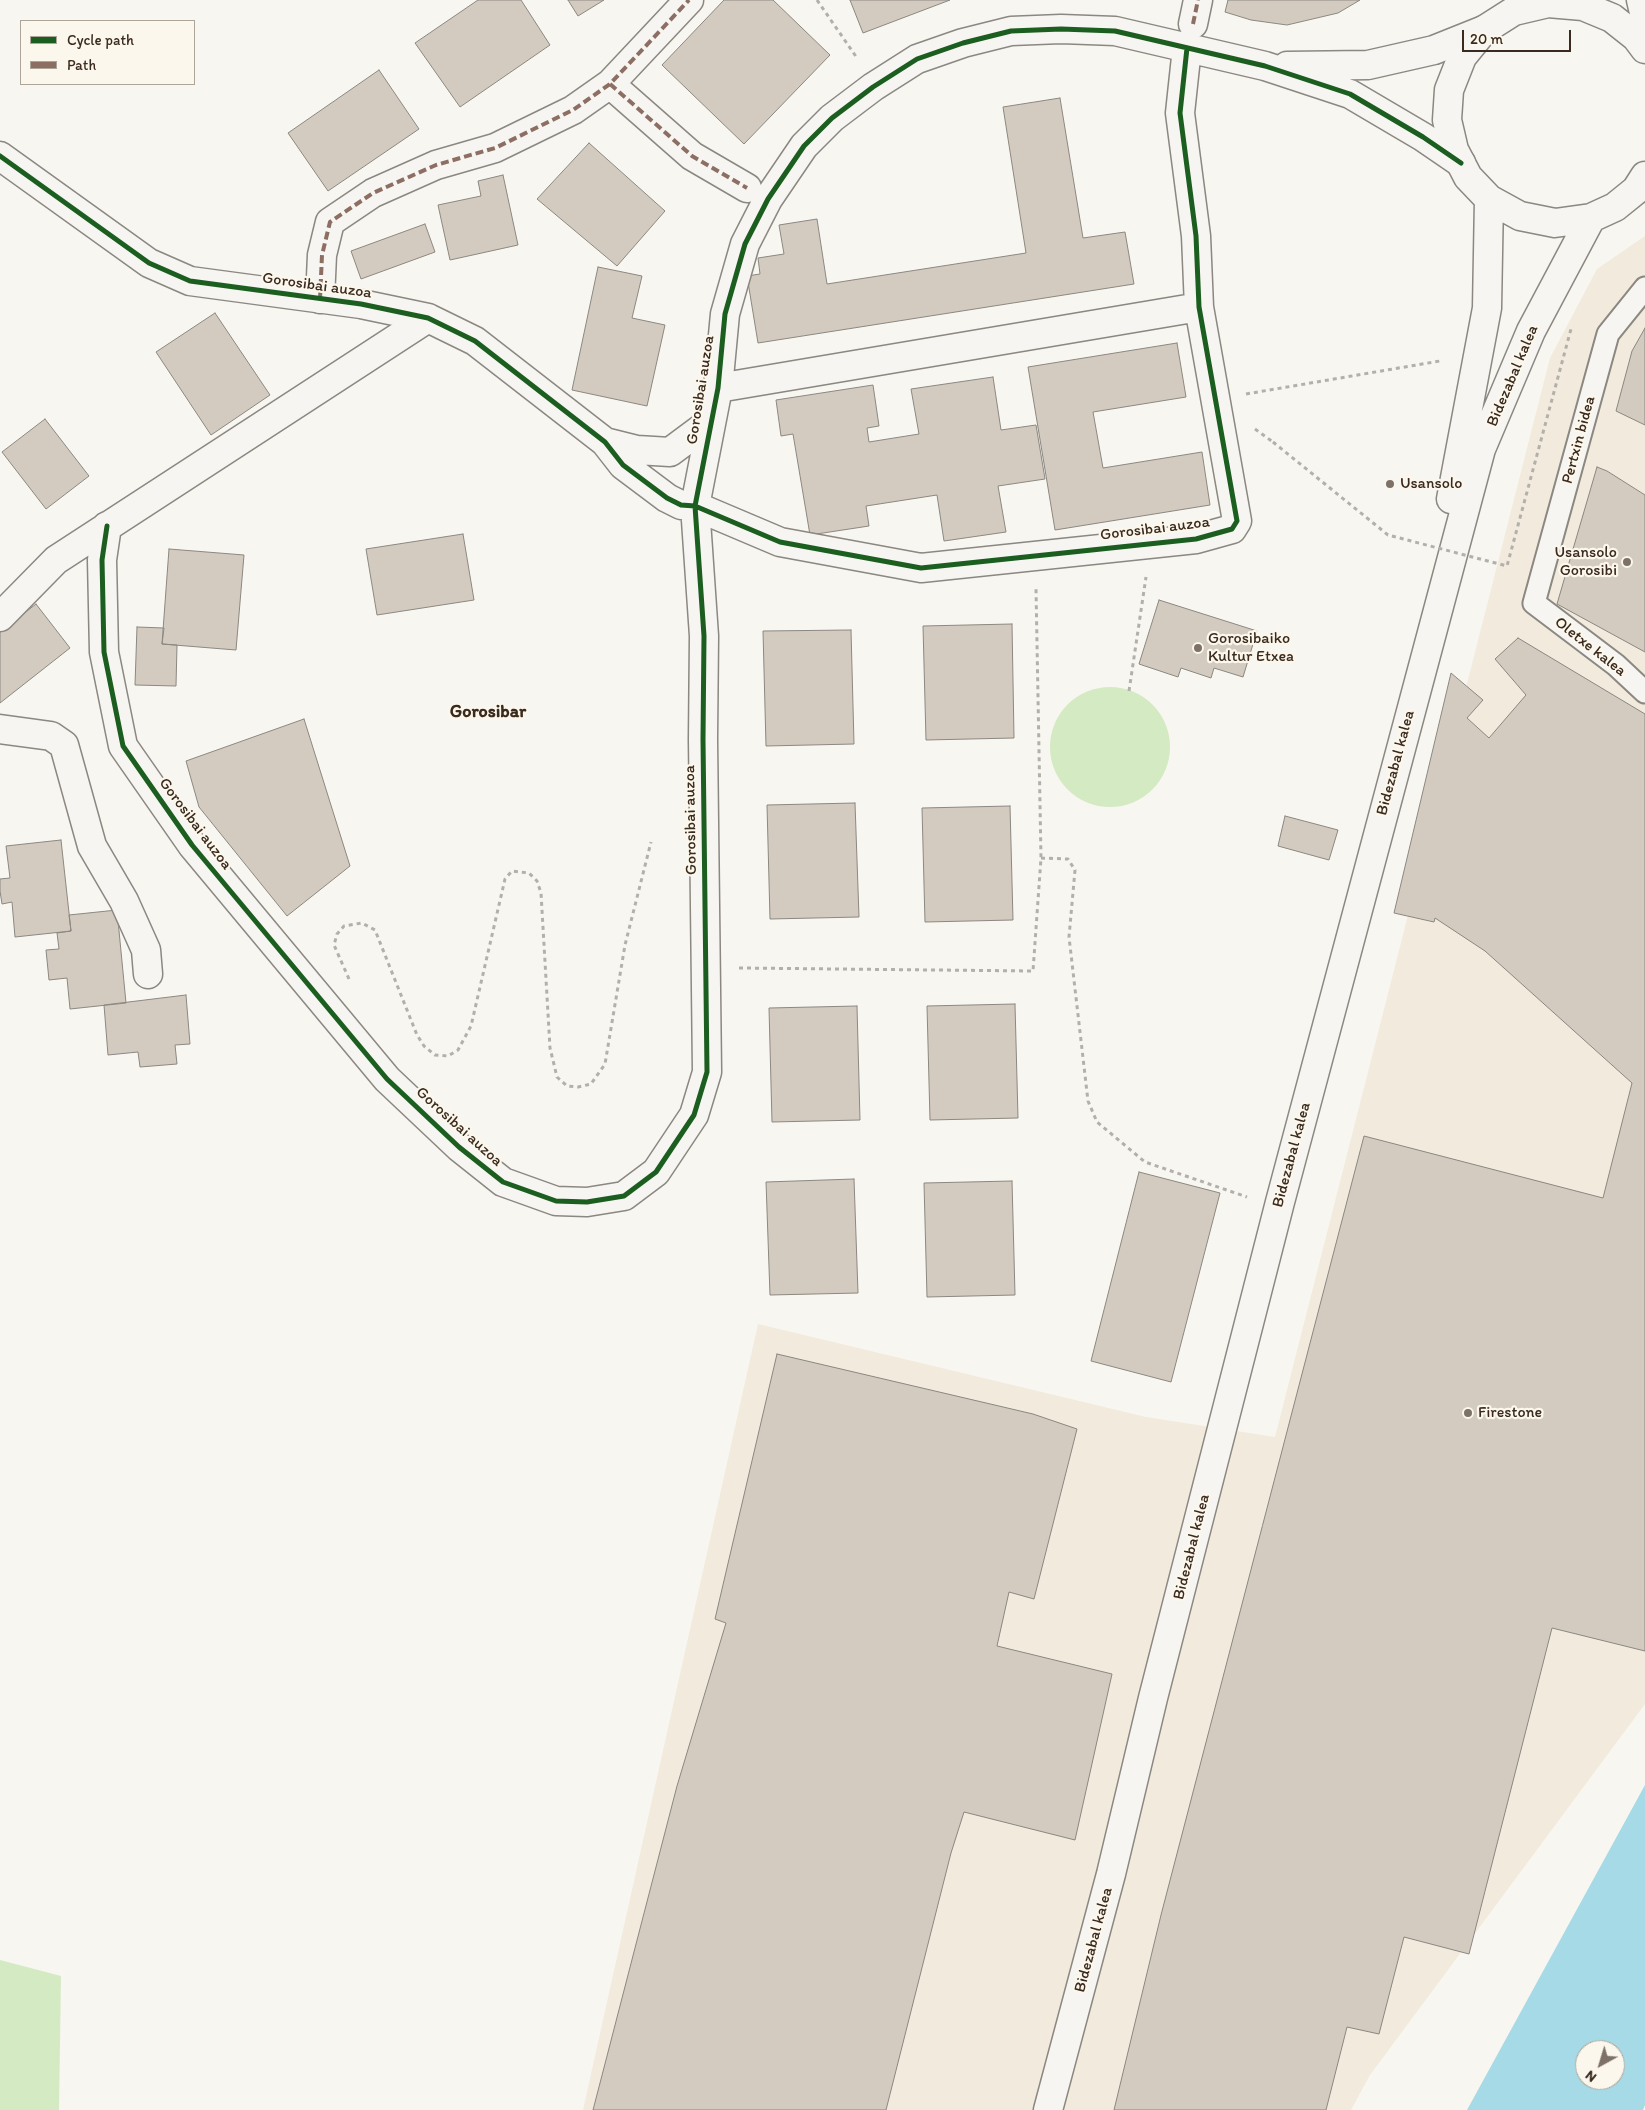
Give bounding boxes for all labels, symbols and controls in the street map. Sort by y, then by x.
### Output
legend [20,20,195,85]
scale bar [1465,20,1574,52]
text: 20 m [1470,30,1503,48]
text: Cycle path [67,31,134,49]
text: Path [67,56,96,74]
street label: Gorosibai auzoa [261,269,373,303]
street label: Bidezabal kalea [1483,322,1543,430]
street label: Gorosibai auzoa [683,334,719,446]
street label: Pertxin bidea [1558,394,1600,486]
place label: Usansolo [1400,474,1462,494]
marker: Usansolo [1384,478,1396,490]
street label: Gorosibai auzoa [1099,513,1211,545]
place label: Usansolo Gorosibi [1555,543,1617,581]
marker: Usansolo Gorosibi [1621,556,1633,568]
street label: Oletxe kalea [1550,613,1630,681]
place label: Gorosibaiko Kultur Etxea [1208,629,1294,667]
marker: Gorosibaiko Kultur Etxea [1192,642,1204,654]
district label: Gorosibar [450,701,526,723]
street label: Bidezabal kalea [1373,708,1419,818]
street label: Gorosibai auzoa [680,765,702,875]
street label: Gorosibai auzoa [154,774,236,874]
street label: Gorosibai auzoa [412,1083,506,1171]
street label: Bidezabal kalea [1269,1100,1315,1210]
place label: Firestone [1478,1403,1542,1423]
marker: Firestone [1462,1407,1474,1419]
street label: Bidezabal kalea [1170,1492,1214,1602]
street label: Bidezabal kalea [1071,1885,1117,1995]
north arrow [1575,2040,1625,2090]
text: N [1582,2067,1600,2086]

